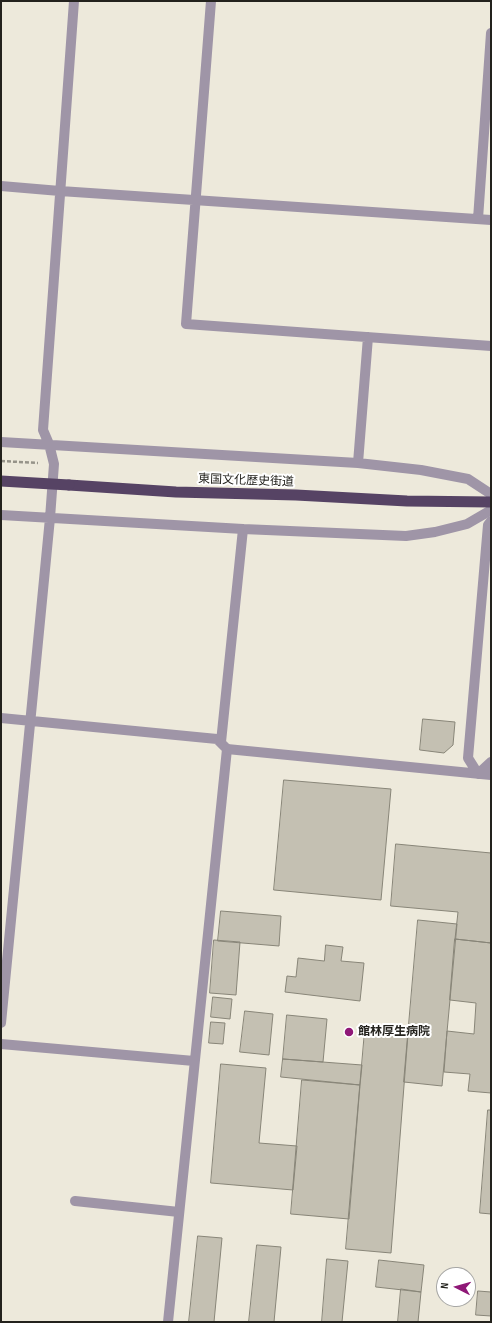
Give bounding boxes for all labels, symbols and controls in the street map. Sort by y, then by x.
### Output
street label: 東国文化歴史街道 [198,472,294,490]
place label: 館林厚生病院 [358,1025,430,1039]
marker: 館林厚生病院 [343,1026,355,1038]
north arrow [436,1267,476,1307]
text: N [438,1282,451,1289]

